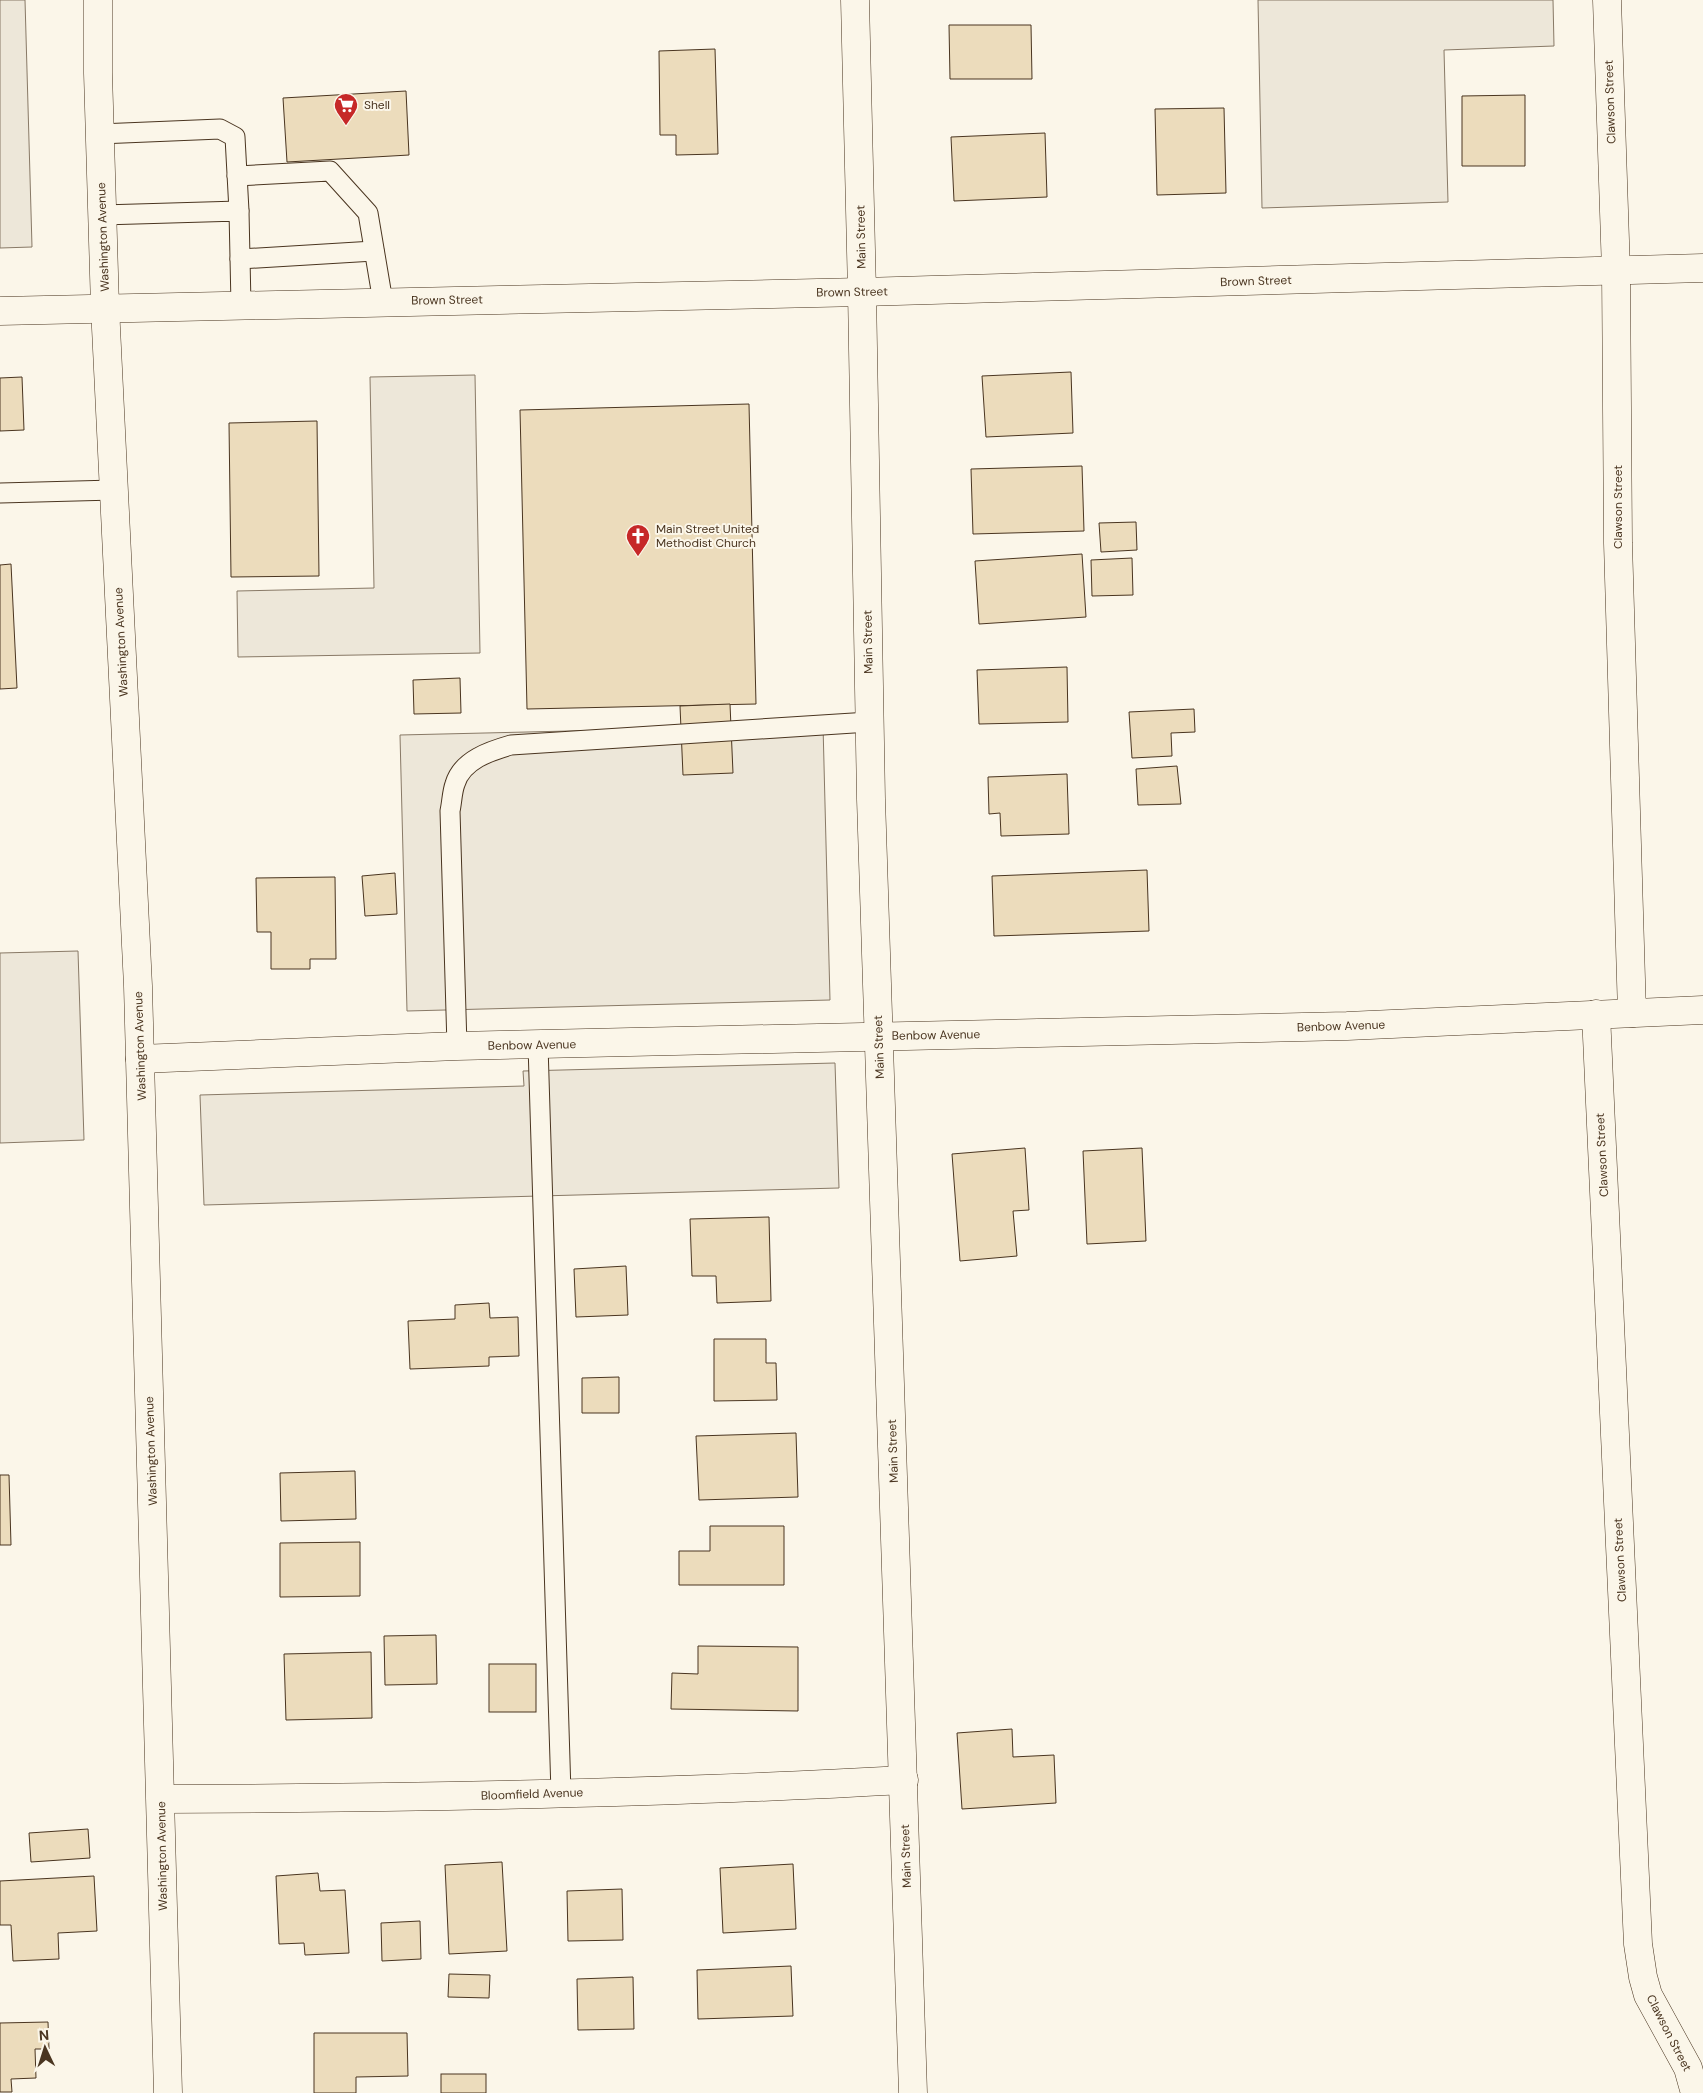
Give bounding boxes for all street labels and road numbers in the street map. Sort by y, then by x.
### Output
street label: Clawson Street [1601,59,1619,144]
street label: Washington Avenue [93,182,113,292]
street label: Main Street [852,205,870,269]
street label: Brown Street [1220,272,1292,290]
street label: Brown Street [816,283,888,301]
street label: Brown Street [411,291,483,309]
street label: Clawson Street [1610,465,1626,549]
street label: Washington Avenue [110,587,132,697]
street label: Main Street [859,610,877,674]
street label: Washington Avenue [130,991,150,1101]
street label: Main Street [870,1015,888,1079]
street label: Benbow Avenue [1297,1016,1386,1036]
street label: Benbow Avenue [892,1026,981,1044]
street label: Benbow Avenue [488,1036,577,1054]
street label: Clawson Street [1592,1112,1612,1197]
street label: Washington Avenue [141,1396,161,1506]
street label: Main Street [884,1419,902,1483]
street label: Clawson Street [1610,1517,1630,1602]
street label: Bloomfield Avenue [480,1784,584,1804]
street label: Washington Avenue [153,1801,171,1911]
street label: Main Street [897,1824,915,1888]
street label: Clawson Street [1643,1992,1695,2074]

